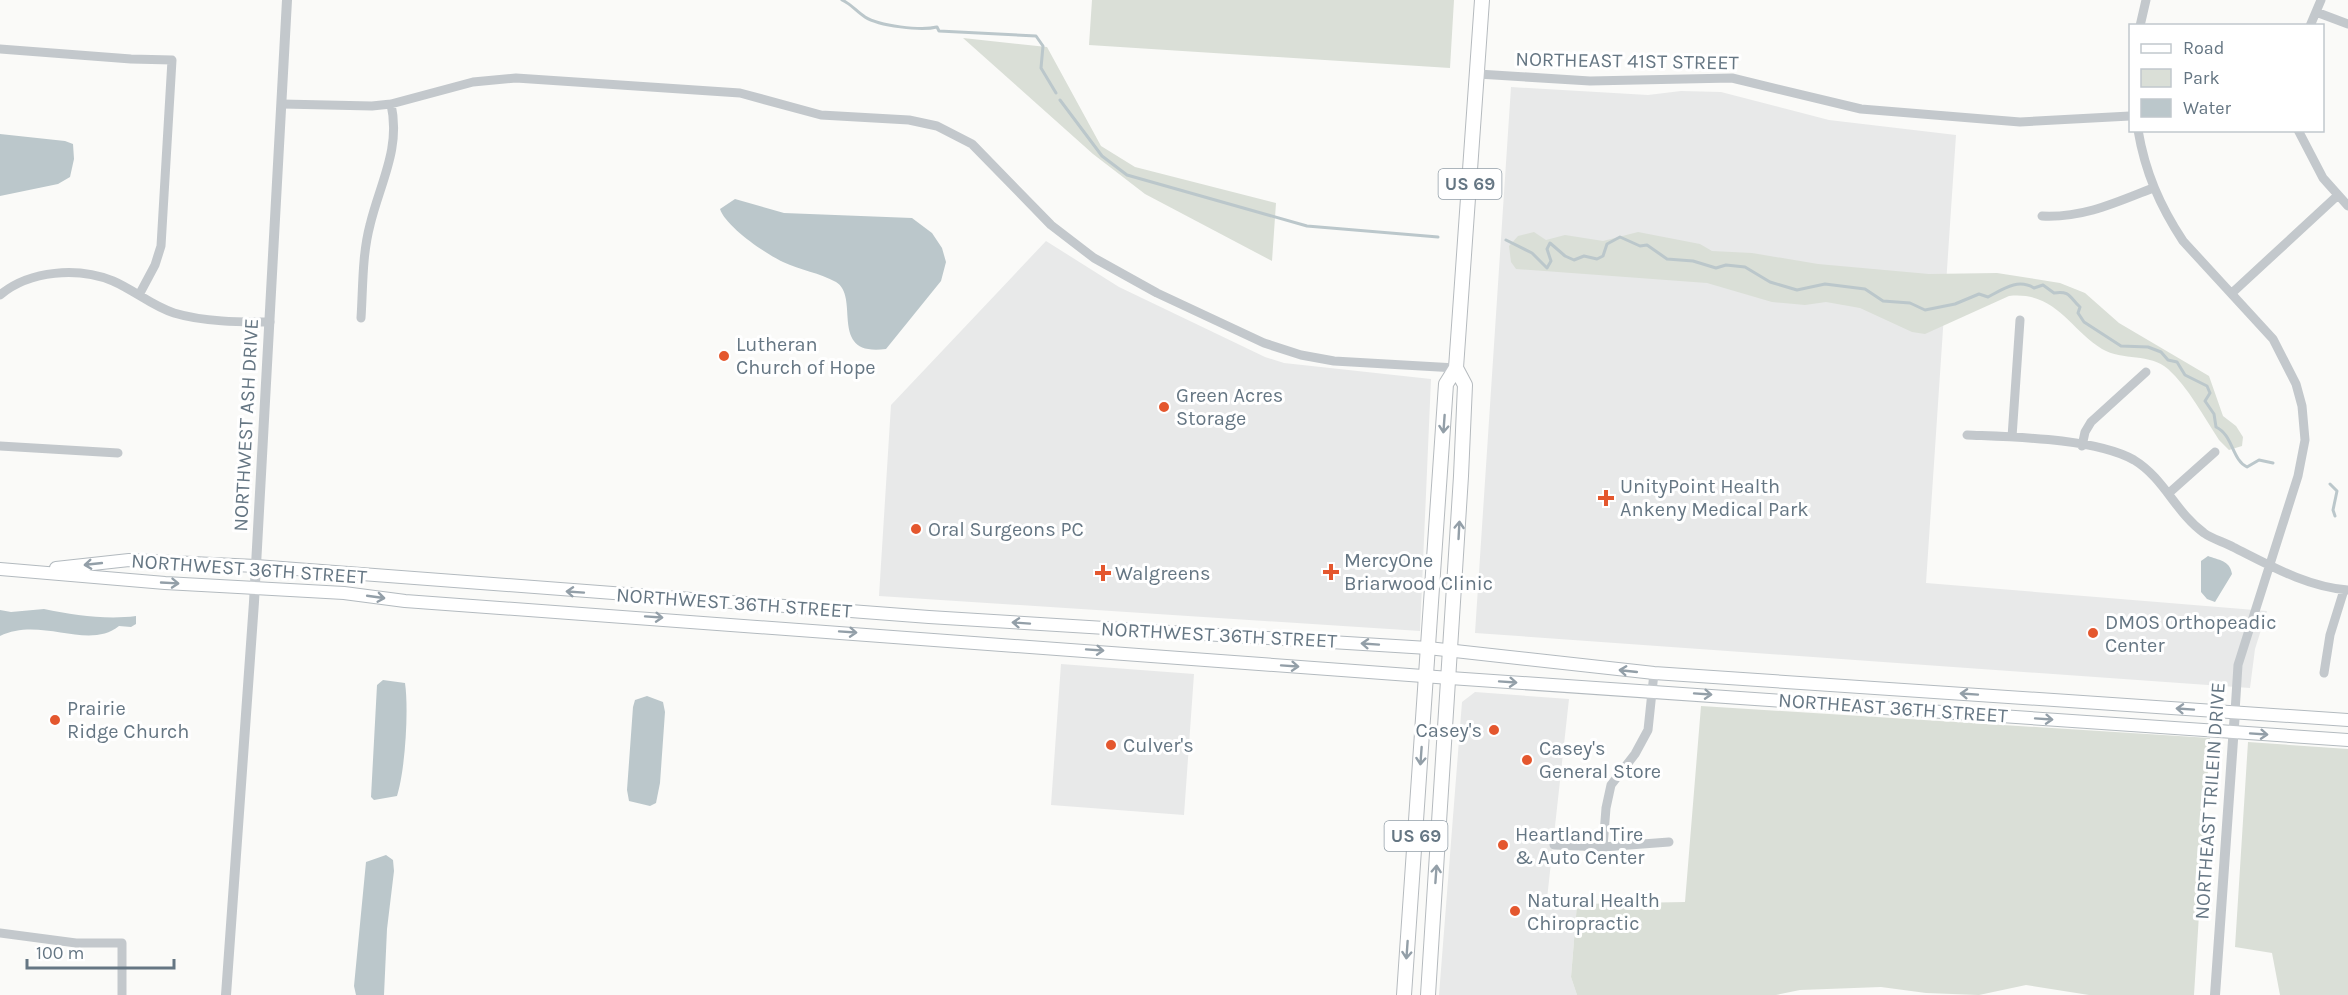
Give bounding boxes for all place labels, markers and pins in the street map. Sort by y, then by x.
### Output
place label: Lutheran Church of Hope [736,333,876,379]
marker: Lutheran Church of Hope [717,349,731,363]
place label: Green Acres Storage [1176,384,1283,430]
marker: Green Acres Storage [1157,400,1171,414]
place label: UnityPoint Health Ankeny Medical Park [1620,475,1809,521]
marker: UnityPoint Health Ankeny Medical Park [1597,489,1615,507]
place label: Oral Surgeons PC [928,518,1084,541]
marker: Oral Surgeons PC [909,522,923,536]
place label: MercyOne Briarwood Clinic [1344,549,1493,595]
place label: Walgreens [1115,562,1211,585]
marker: MercyOne Briarwood Clinic [1322,563,1340,581]
marker: Walgreens [1096,566,1110,580]
place label: DMOS Orthopeadic Center [2105,611,2277,657]
marker: DMOS Orthopeadic Center [2086,626,2100,640]
place label: Prairie Ridge Church [67,697,189,743]
marker: Prairie Ridge Church [48,713,62,727]
place label: Casey's [1415,719,1482,742]
marker: Casey's [1487,723,1501,737]
place label: Culver's [1123,734,1194,757]
place label: Casey's General Store [1539,737,1661,783]
marker: Culver's [1104,738,1118,752]
marker: Casey's General Store [1520,753,1534,767]
place label: Heartland Tire & Auto Center [1515,823,1645,869]
marker: Heartland Tire & Auto Center [1496,838,1510,852]
place label: Natural Health Chiropractic [1527,889,1660,935]
marker: Natural Health Chiropractic [1508,904,1522,918]

